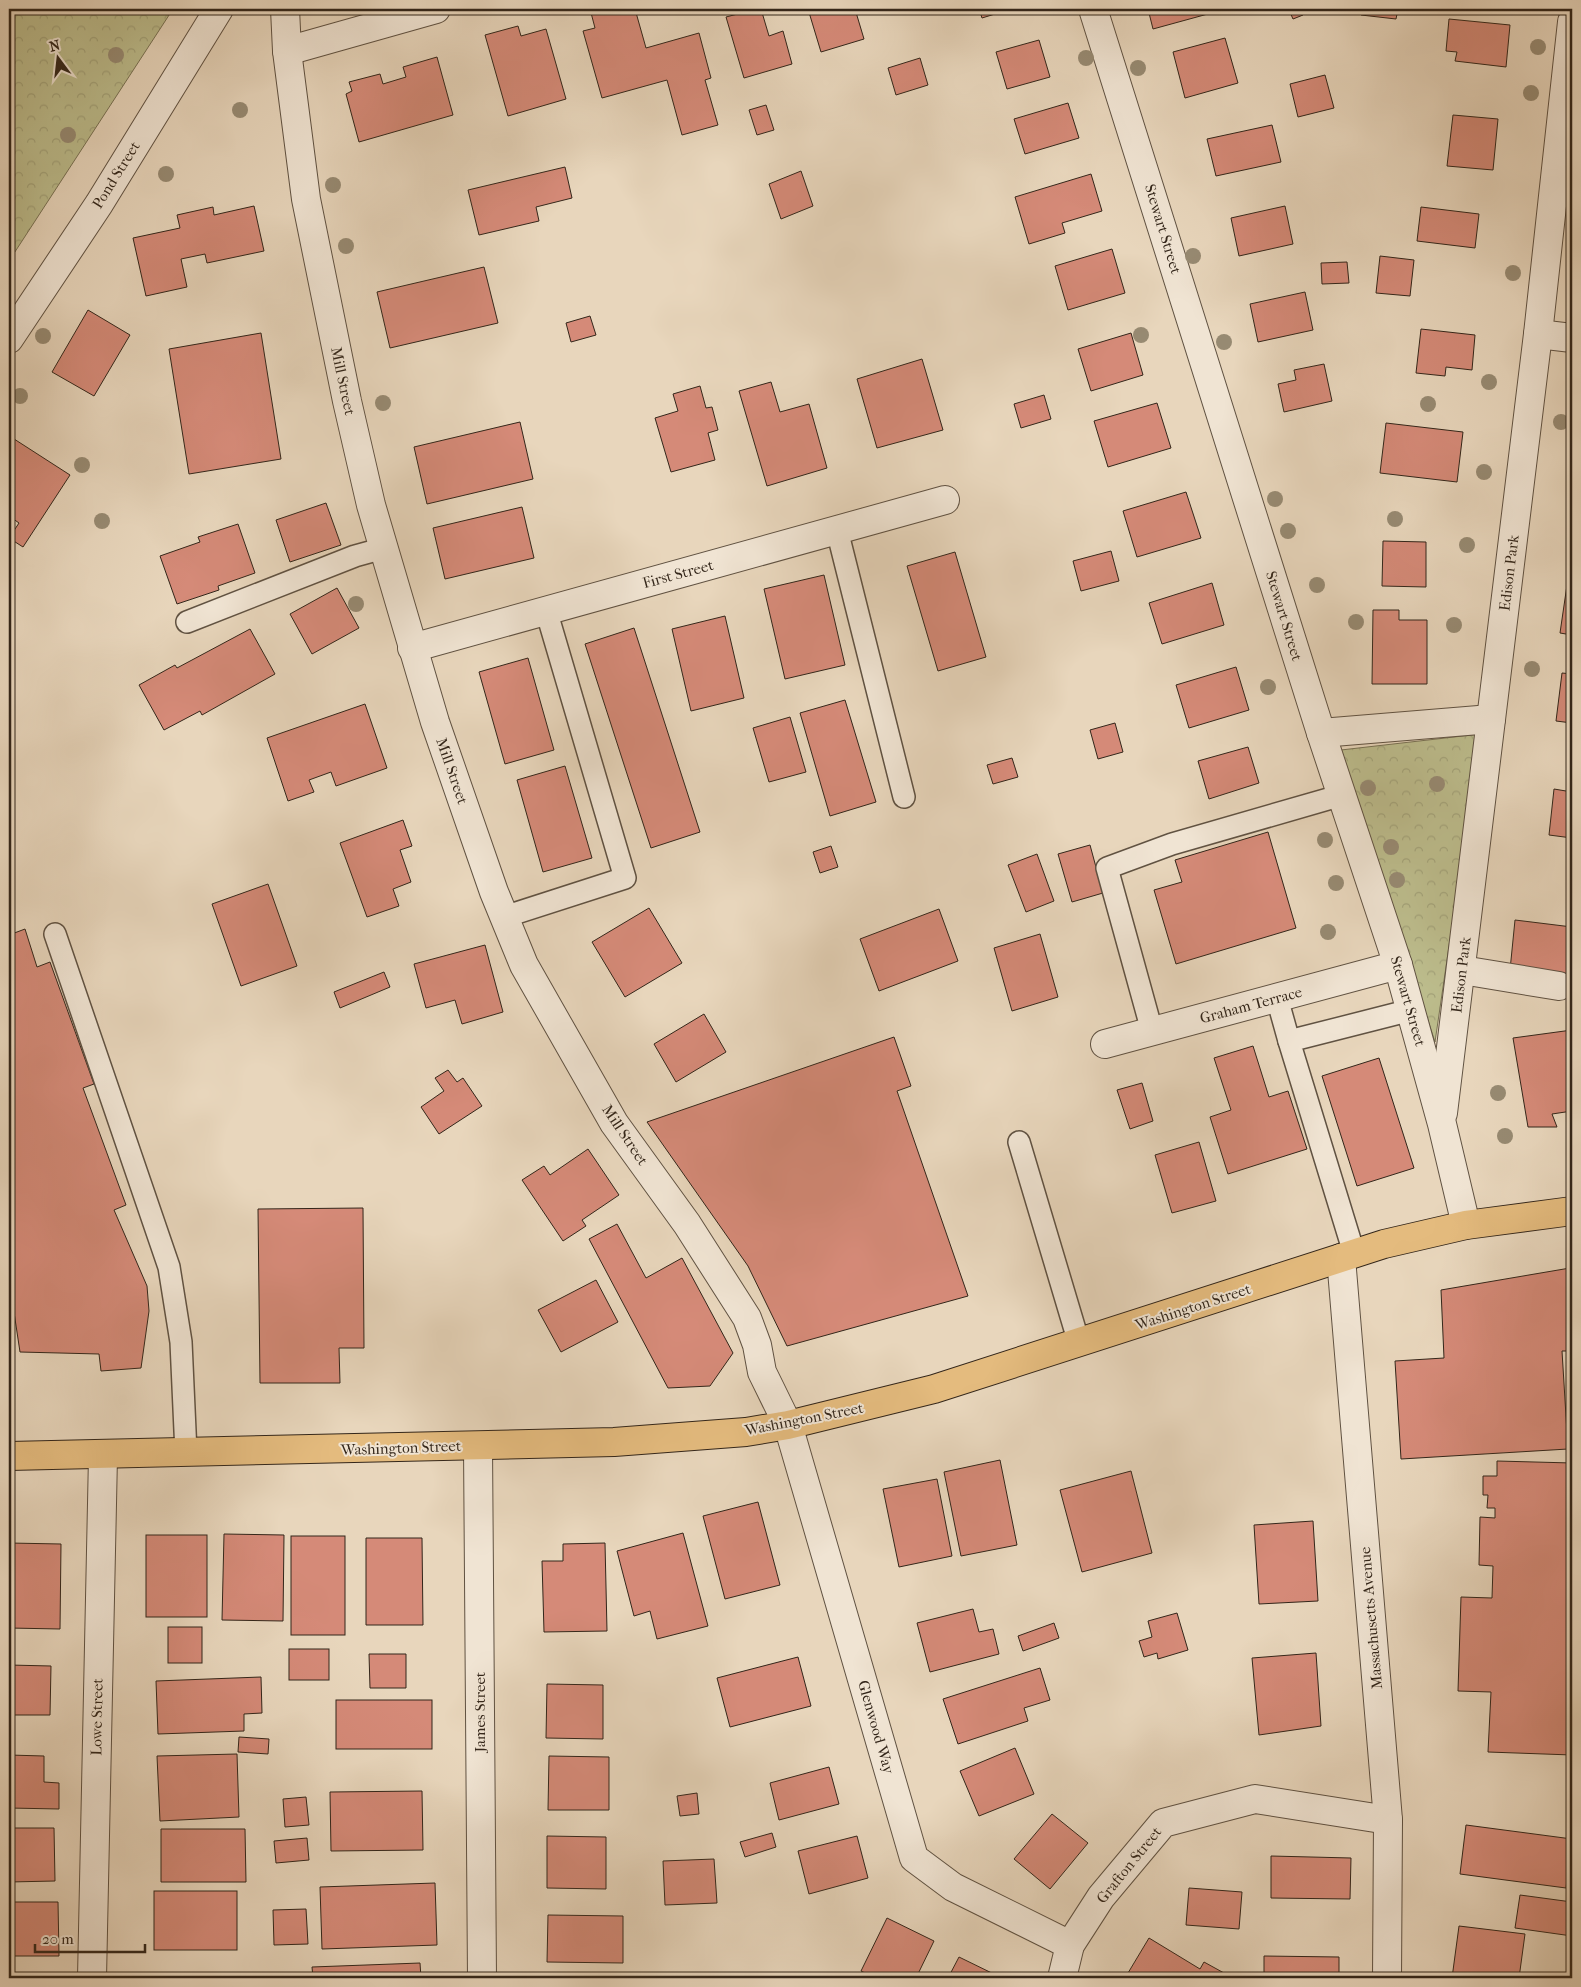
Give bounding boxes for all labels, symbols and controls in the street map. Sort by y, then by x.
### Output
north arrow [32,32,82,82]
text: N [47,36,62,56]
street label: Pond Street [88,138,144,212]
street label: Stewart Street [1141,182,1185,277]
street label: Mill Street [327,345,359,417]
street label: Edison Park [1495,534,1523,612]
street label: First Street [641,556,716,592]
street label: Stewart Street [1262,569,1306,664]
street label: Mill Street [432,735,472,807]
street label: Edison Park [1447,936,1475,1014]
street label: Stewart Street [1387,954,1430,1049]
street label: Graham Terrace [1198,983,1305,1027]
street label: Mill Street [598,1101,652,1169]
street label: Washington Street [1132,1280,1254,1334]
street label: Washington Street [742,1399,865,1440]
street label: Washington Street [340,1437,462,1459]
street label: Massachusetts Avenue [1356,1546,1386,1690]
street label: James Street [471,1671,489,1753]
street label: Lowe Street [87,1677,107,1756]
street label: Glenwood Way [854,1678,898,1777]
street label: Grafton Street [1093,1823,1166,1907]
scale bar [35,1922,145,1954]
text: 20 m [42,1930,74,1948]

